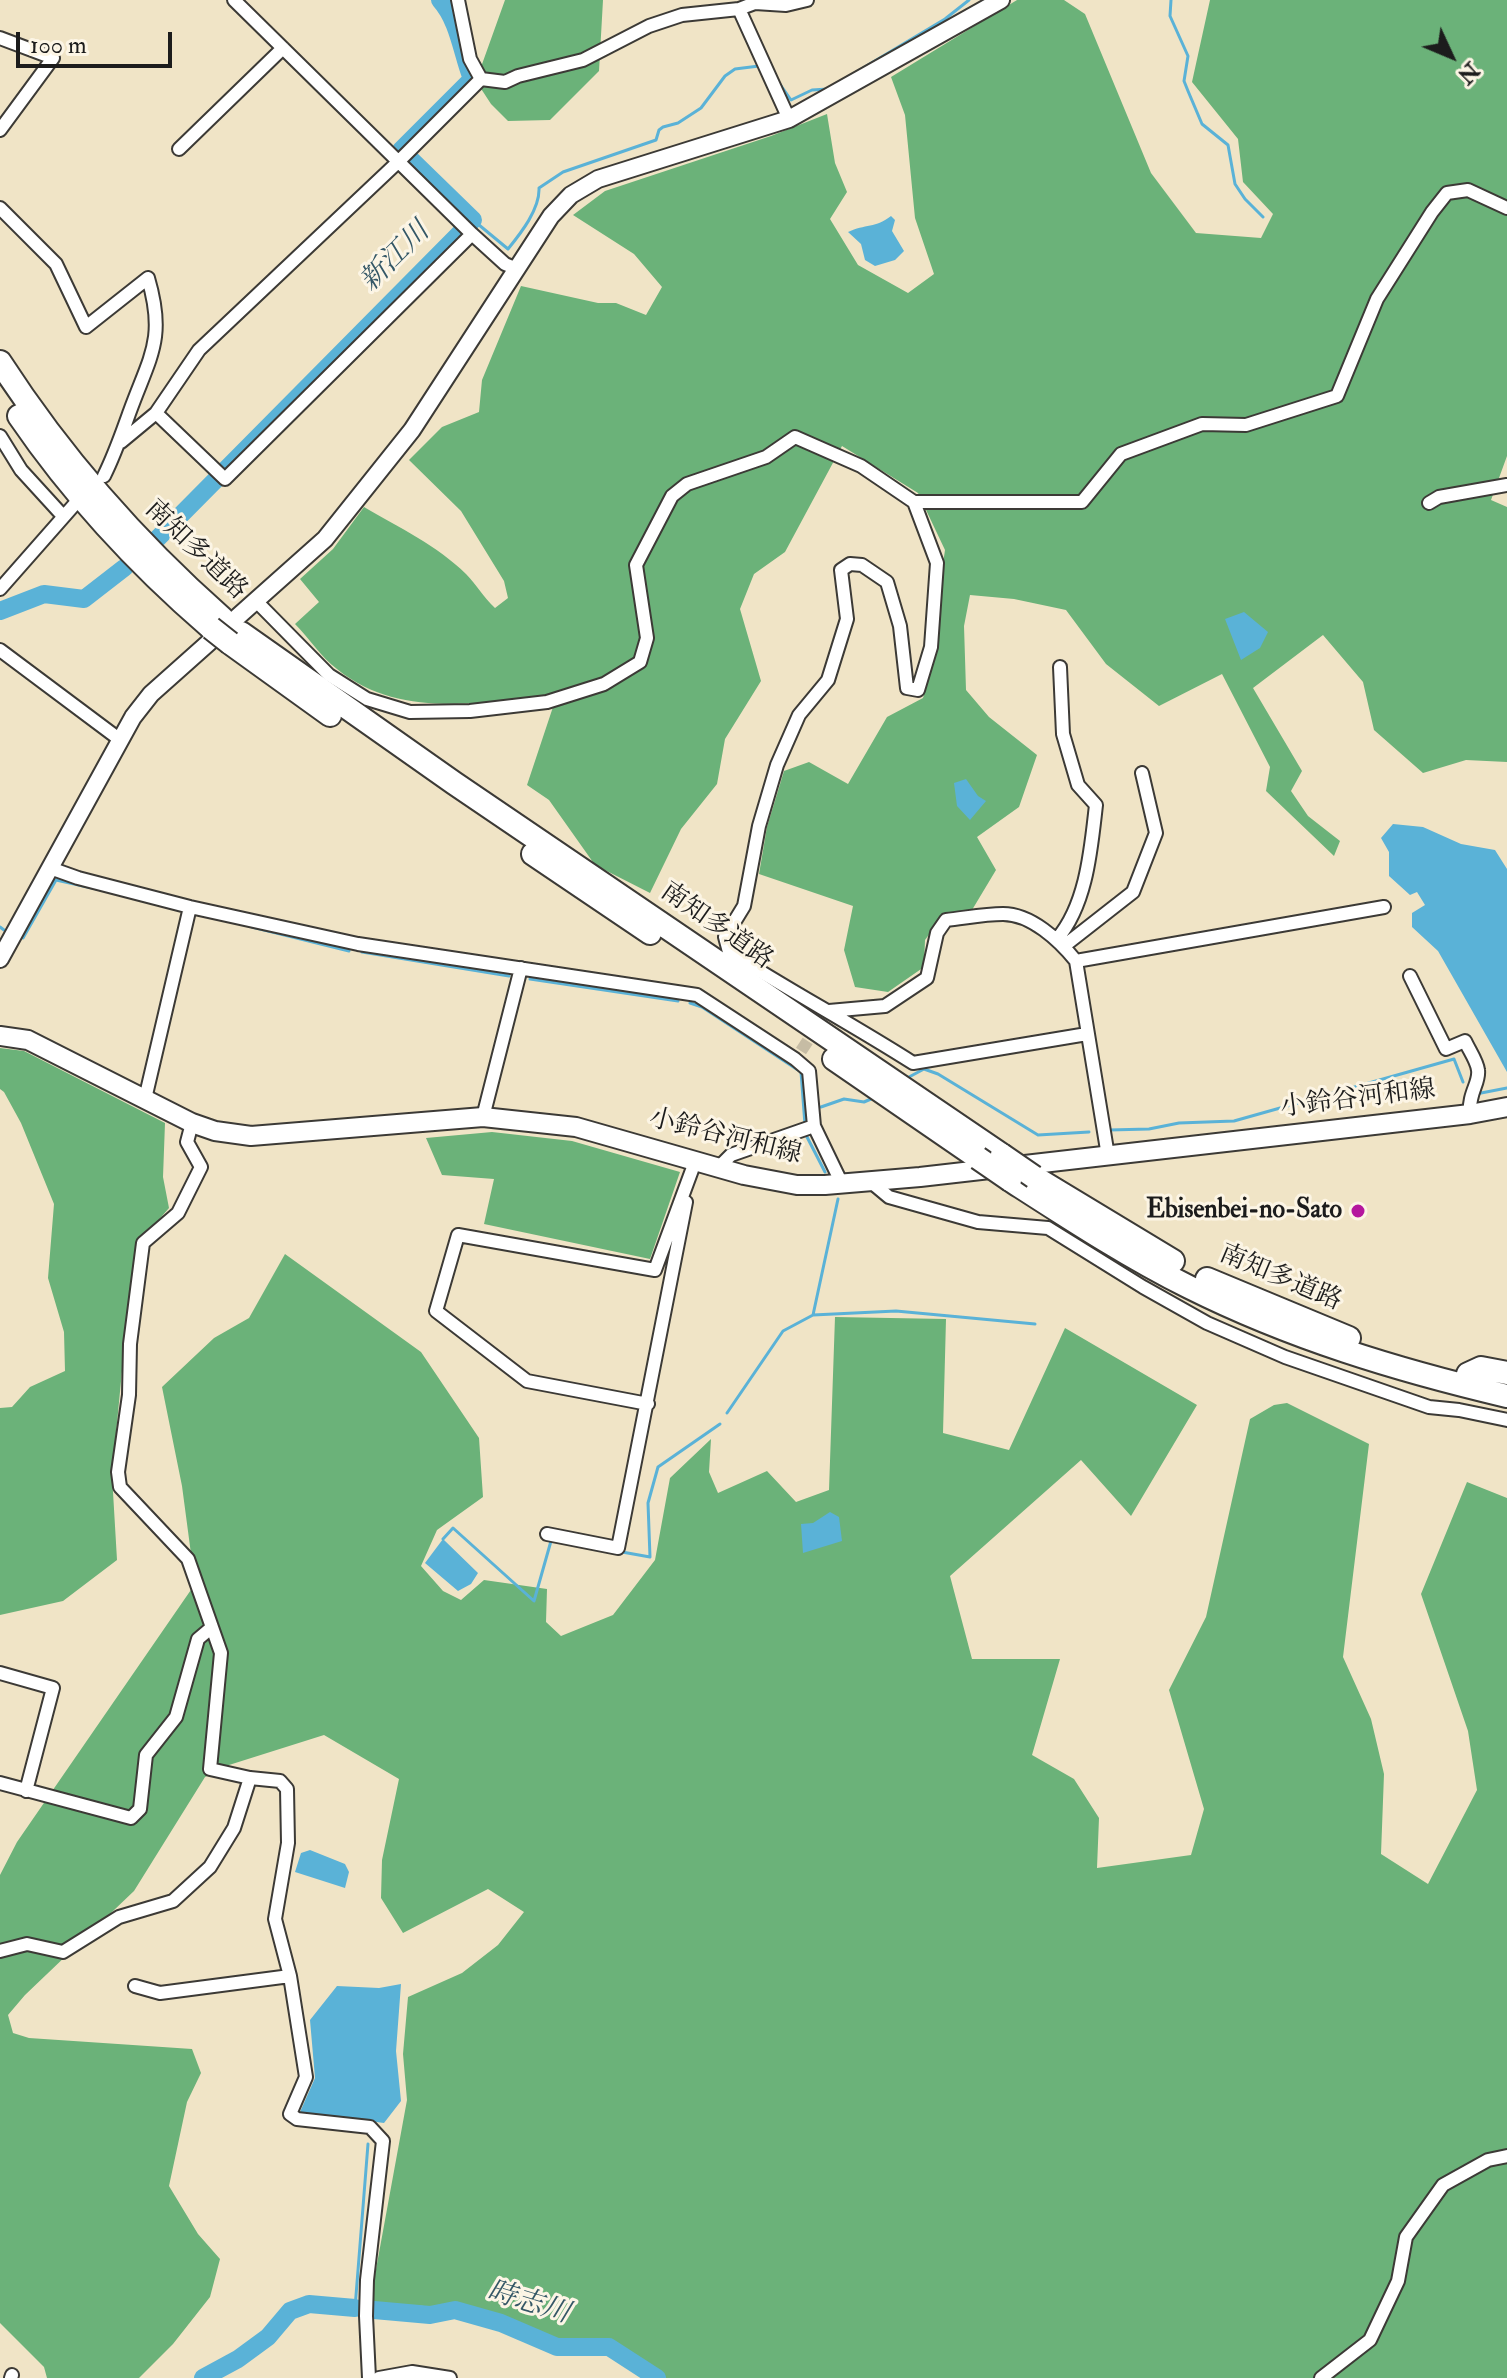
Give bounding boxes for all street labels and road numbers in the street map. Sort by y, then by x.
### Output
street label: 南知多道路 [137,495,253,607]
street label: 南知多道路 [654,877,778,977]
street label: 小鈴谷河和線 [1279,1075,1437,1125]
street label: 小鈴谷河和線 [646,1104,804,1172]
street label: 南知多道路 [1214,1239,1346,1319]

